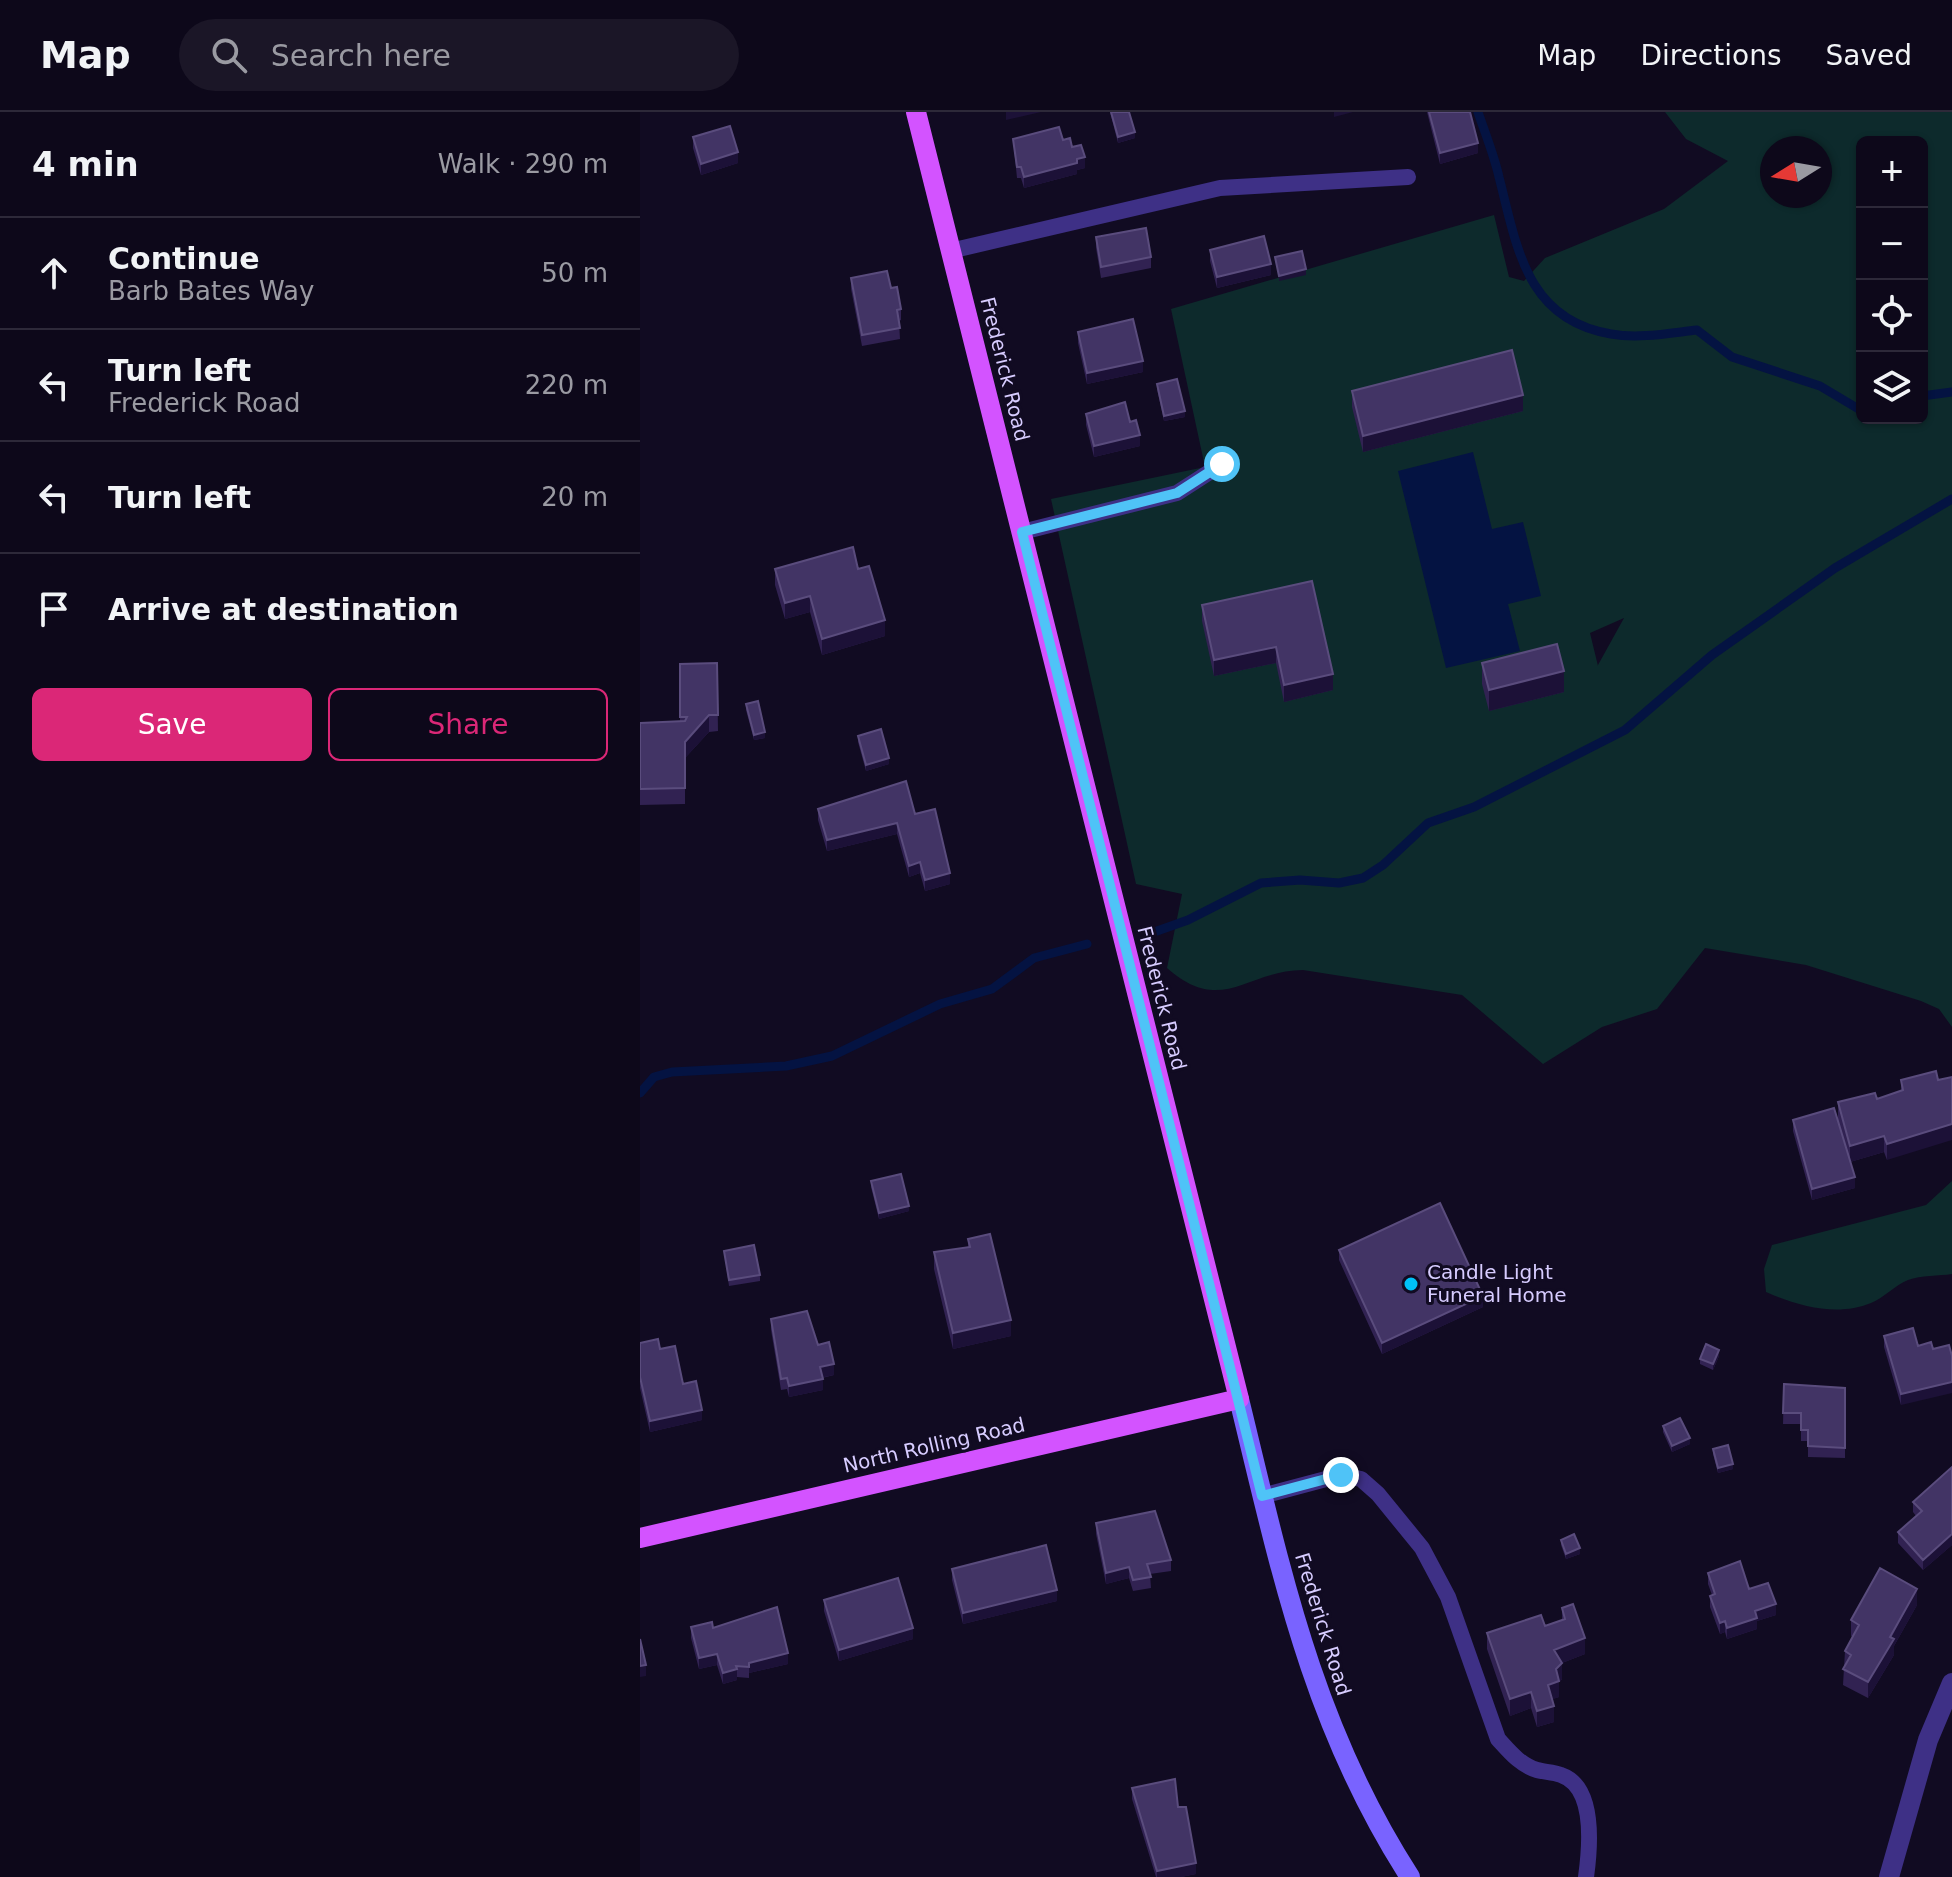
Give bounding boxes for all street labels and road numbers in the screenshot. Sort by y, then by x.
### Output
street label: Frederick Road [975,294,1035,444]
street label: Frederick Road [1132,923,1192,1073]
street label: North Rolling Road [841,1412,1027,1478]
street label: Frederick Road [1290,1550,1356,1698]

